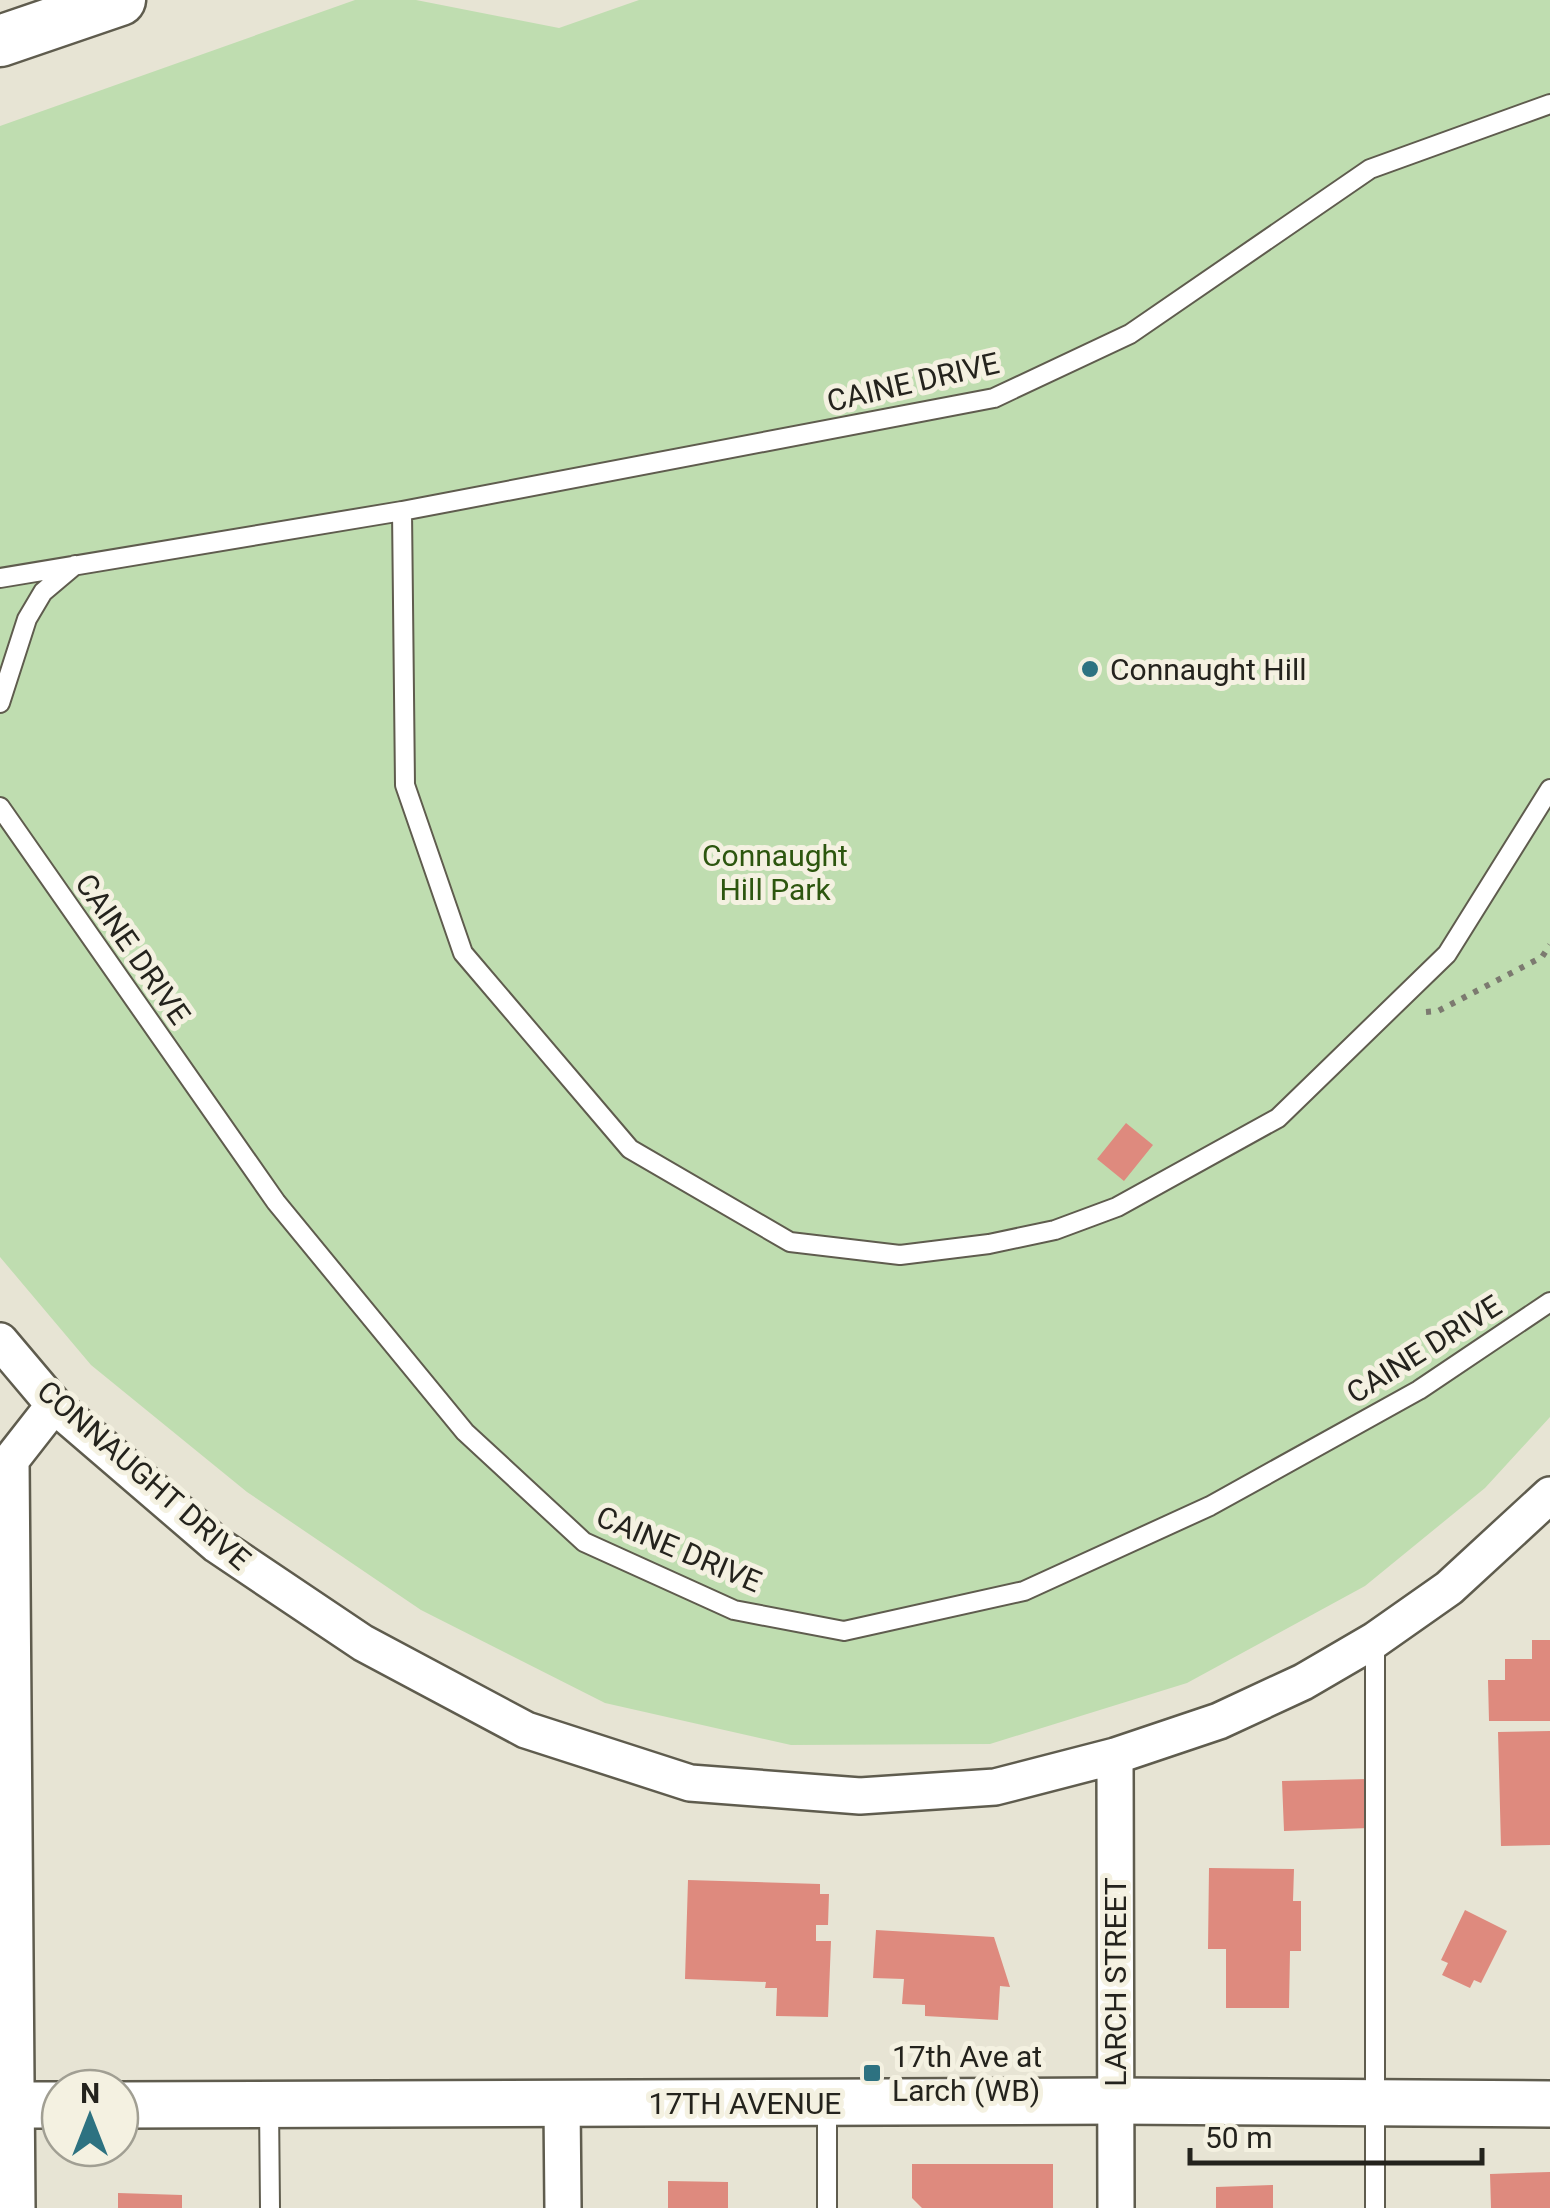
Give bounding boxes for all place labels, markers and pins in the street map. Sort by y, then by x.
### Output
place label: Connaught Hill [1110,652,1307,687]
marker: Connaught Hill [1079,658,1101,680]
place label: 17th Ave at Larch (WB) [892,2039,1042,2108]
marker: 17th Ave at Larch (WB) [861,2062,883,2084]

